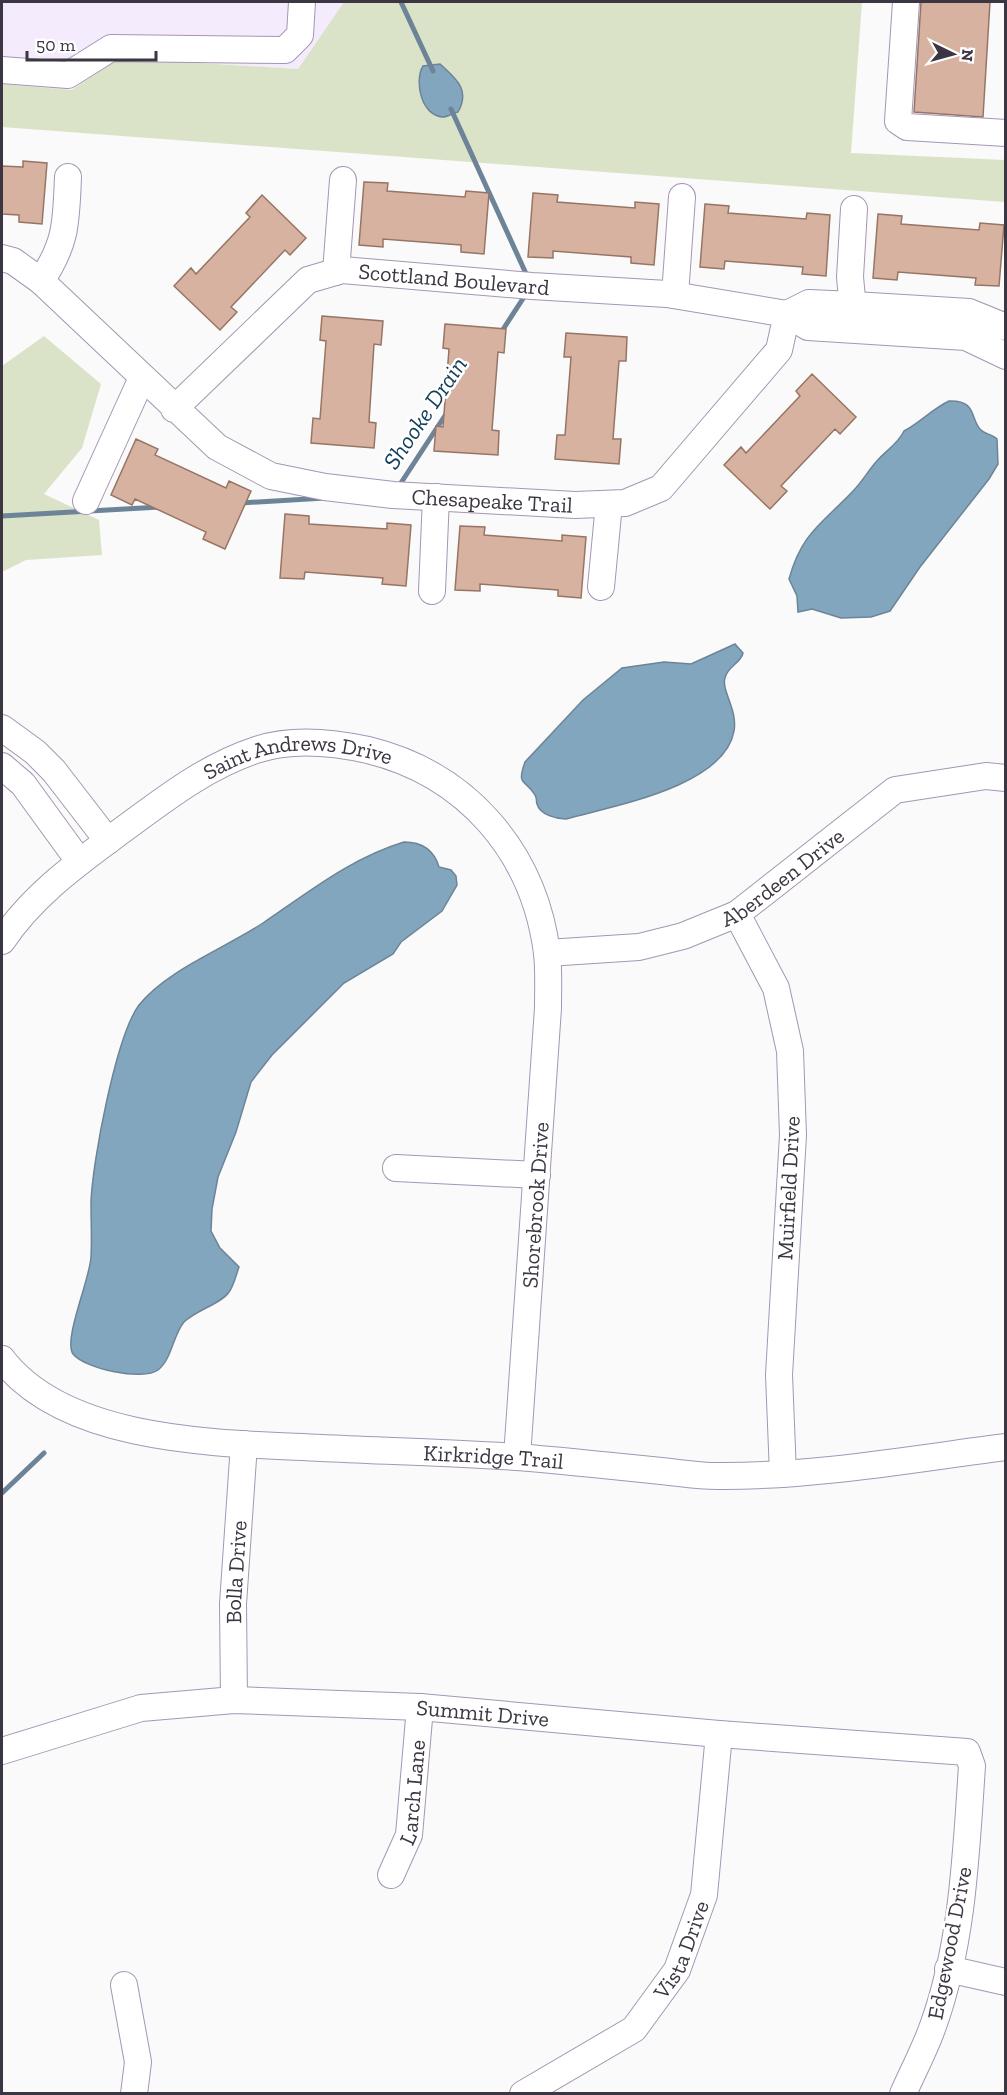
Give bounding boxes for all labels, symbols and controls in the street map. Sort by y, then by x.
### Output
scale bar [27,24,156,62]
north arrow [923,24,983,84]
text: 50 m [36,34,76,56]
text: N [957,48,977,62]
street label: Scottland Boulevard [357,258,551,301]
water label: Shooke Drain [376,351,473,474]
street label: Chesapeake Trail [411,483,574,519]
street label: Saint Andrews Drive [198,729,396,786]
street label: Aberdeen Drive [718,822,850,933]
street label: Muirfield Drive [771,1115,806,1261]
street label: Shorebrook Drive [516,1121,555,1289]
street label: Kirkridge Trail [423,1439,565,1475]
street label: Bolla Drive [220,1519,253,1624]
street label: Summit Drive [415,1694,550,1733]
street label: Larch Lane [393,1739,431,1849]
street label: Edgewood Drive [921,1864,978,2022]
street label: Vista Drive [647,1897,715,2005]

